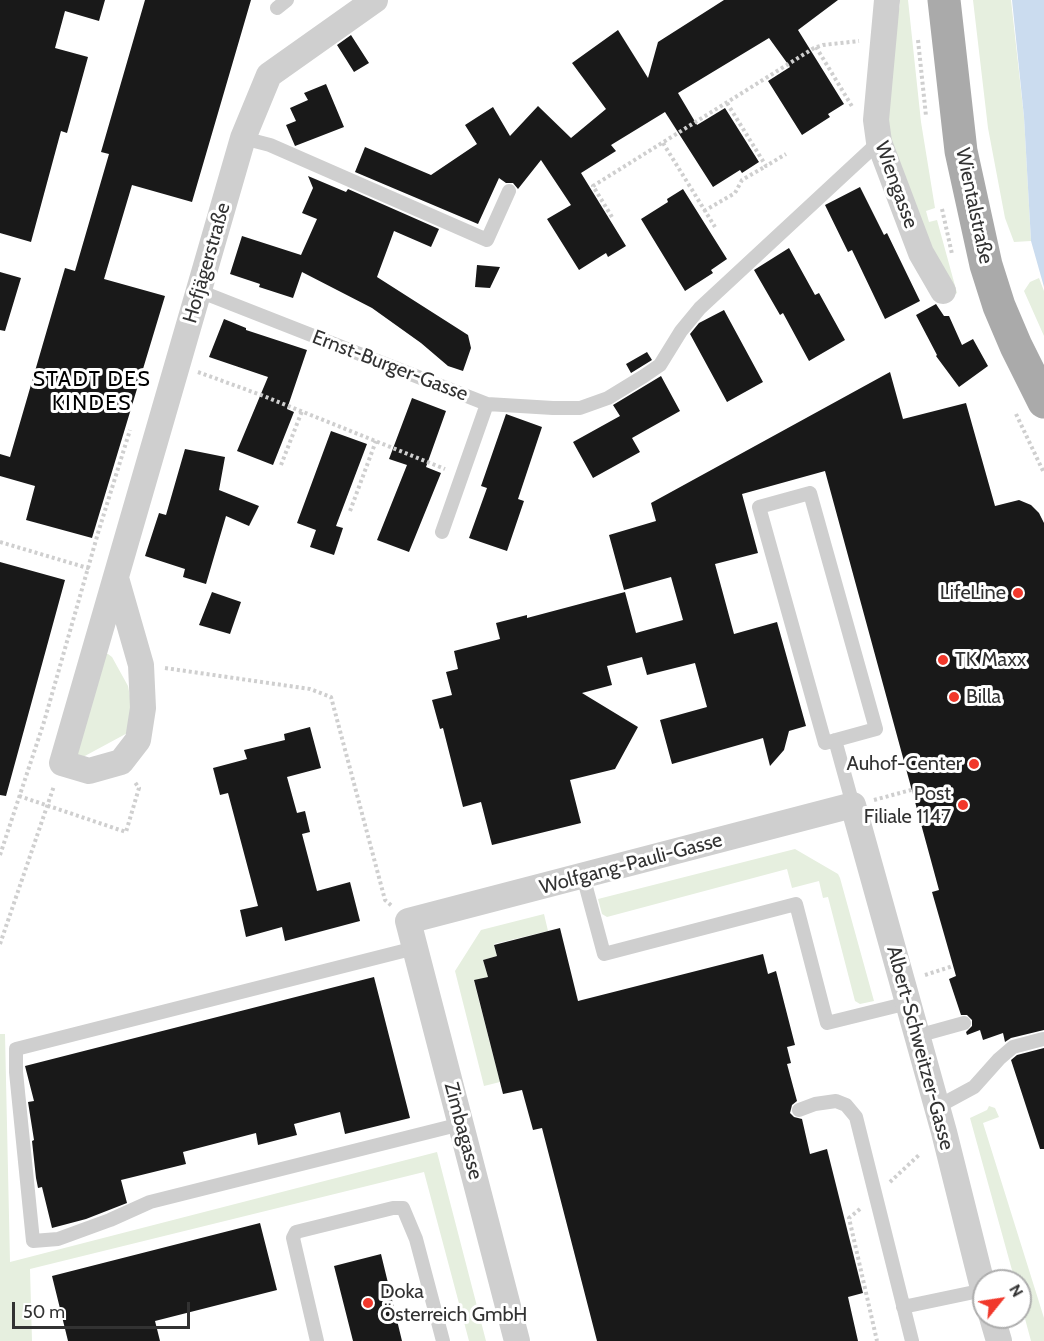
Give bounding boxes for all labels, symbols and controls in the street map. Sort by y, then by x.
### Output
street label: Wiengasse [869,138,923,232]
street label: Wientalstraße [950,146,998,266]
street label: Hofjägerstraße [178,200,236,326]
street label: Ernst-Burger-Gasse [309,325,471,407]
district label: STADT DES KINDES [33,367,151,417]
place label: LifeLine [940,581,1006,605]
marker: LifeLine [1011,586,1025,600]
place label: TK Maxx [955,648,1026,672]
marker: TK Maxx [936,653,950,667]
place label: Billa [966,685,1001,709]
marker: Billa [947,690,961,704]
place label: Auhof-Center [847,752,962,776]
marker: Auhof-Center [967,757,981,771]
place label: Post Filiale 1147 [864,782,951,829]
marker: Post Filiale 1147 [956,798,970,812]
street label: Wolfgang-Pauli-Gasse [537,828,725,900]
street label: Albert-Schweitzer-Gasse [881,943,959,1153]
street label: Zimbagasse [439,1080,487,1182]
north arrow [972,1269,1032,1329]
place label: Doka Österreich GmbH [380,1280,527,1327]
text: N [1005,1281,1027,1300]
scale bar [15,1290,194,1328]
marker: Doka Österreich GmbH [361,1296,375,1310]
text: 50 m [23,1301,65,1323]

